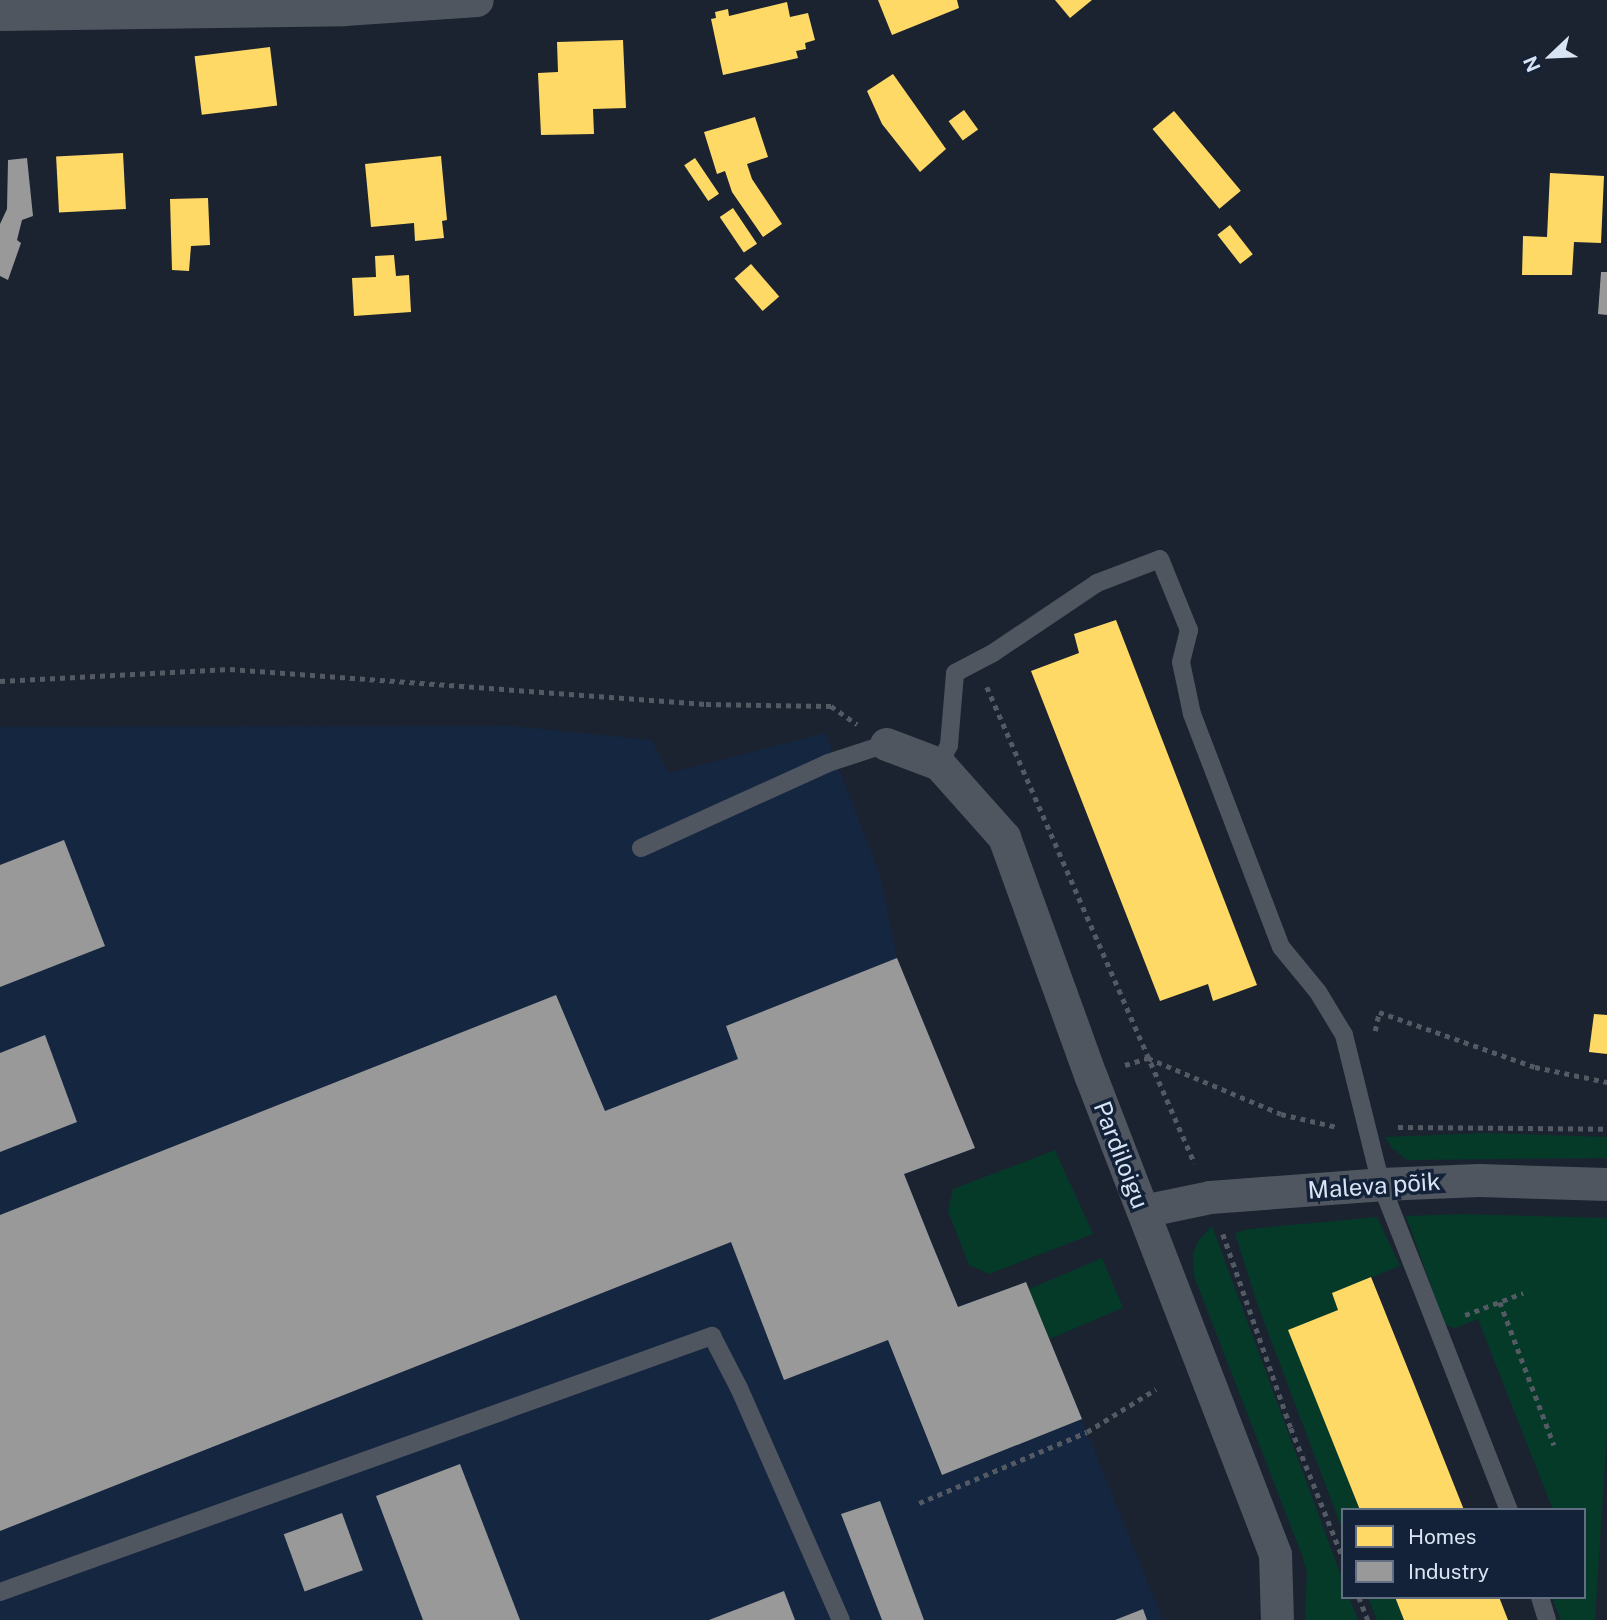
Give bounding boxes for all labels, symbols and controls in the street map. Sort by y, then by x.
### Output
north arrow [1516,21,1586,91]
text: N [1519,53,1545,75]
street label: Pardiloigu [1087,1097,1155,1213]
street label: Maleva põik [1307,1167,1441,1205]
legend [1341,1508,1586,1599]
text: Homes [1408,1524,1476,1549]
text: Industry [1408,1559,1489,1584]

